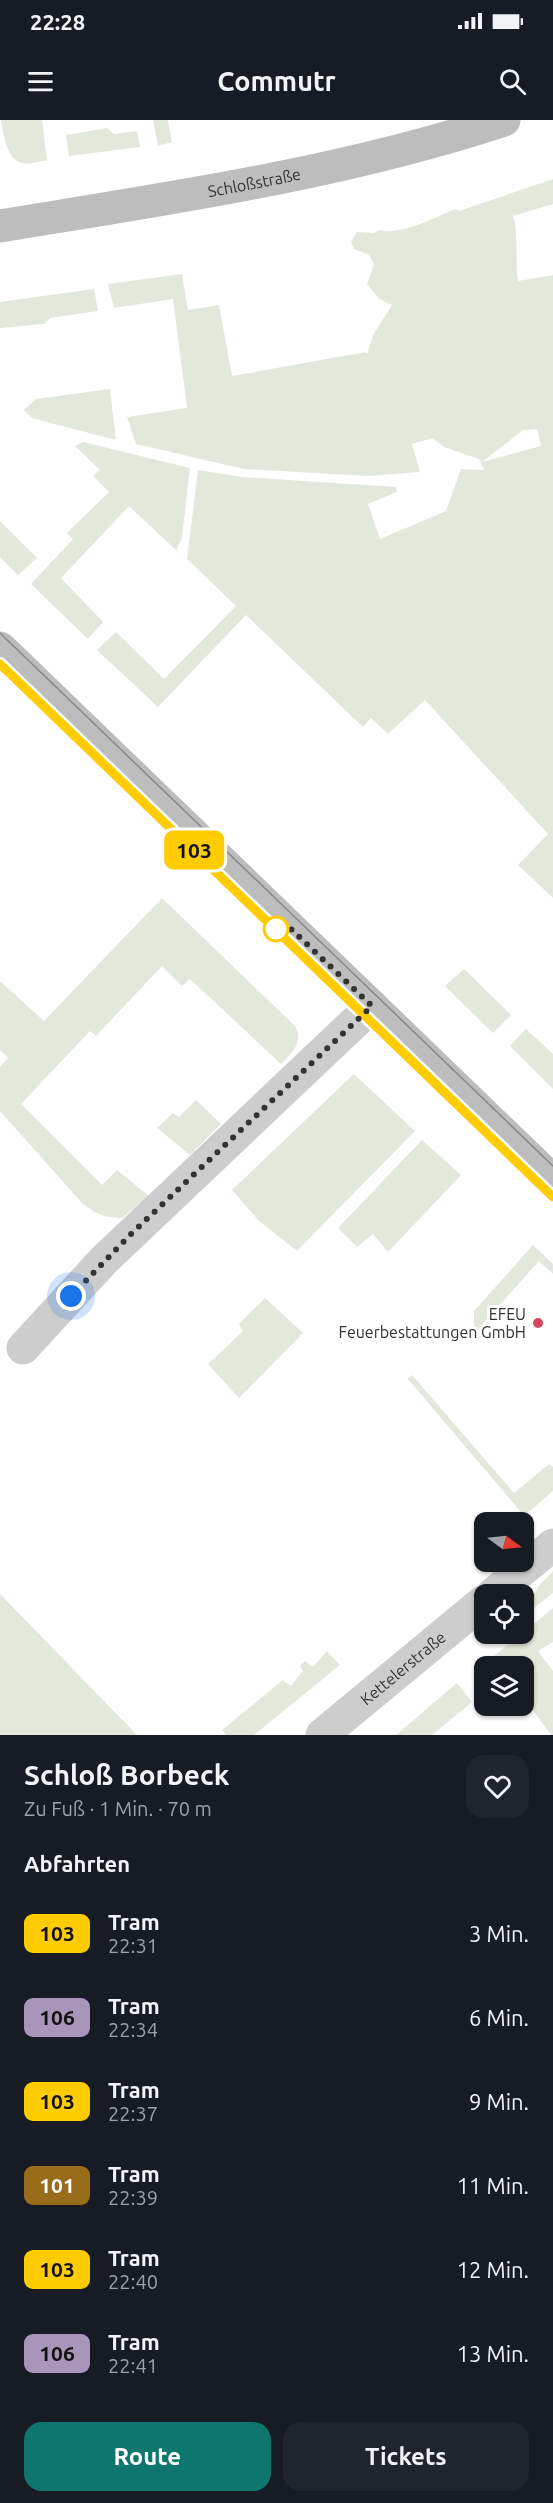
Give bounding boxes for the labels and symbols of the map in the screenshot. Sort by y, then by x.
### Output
street label: Schloßstraße [206,165,302,200]
line badge: 103 [160,830,228,870]
unlabelled marker [263,916,289,942]
your location [56,1281,86,1311]
place label: EFEU Feuerbestattungen GmbH [339,1305,526,1341]
marker: EFEU Feuerbestattungen GmbH [531,1316,545,1330]
north arrow [474,1512,534,1572]
street label: Kettelerstraße [357,1628,449,1708]

